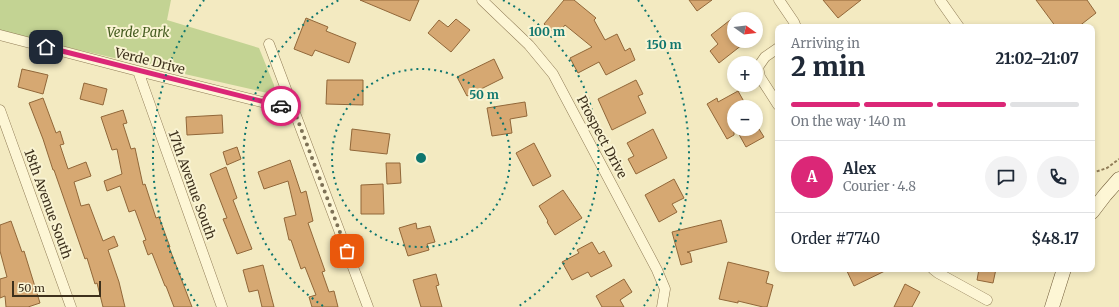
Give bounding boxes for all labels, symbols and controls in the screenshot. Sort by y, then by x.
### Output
north arrow [727,12,763,48]
map controls [727,12,763,136]
park label: Verde Park [107,24,169,41]
text: 100 m [529,24,565,39]
pin [29,30,63,64]
text: Arriving in [791,35,860,52]
icon: home [35,36,57,58]
text: 150 m [647,37,682,52]
street label: Verde Drive [112,44,187,78]
text: 21:02–21:07 [996,49,1079,68]
text: 2 min [791,50,865,83]
button: + [727,56,763,92]
courier [261,86,301,126]
text: 50 m [469,87,499,102]
street label: Prospect Drive [573,93,631,182]
icon: car [270,95,292,117]
button: − [727,100,763,136]
text: On the way · 140 m [791,113,906,130]
street label: 17th Avenue South [164,128,220,242]
street label: 18th Avenue South [20,147,76,262]
centre of rings [414,151,428,165]
button: chat [985,156,1027,198]
button: phone [1037,156,1079,198]
text: Alex [843,159,876,178]
text: A [807,167,817,186]
text: Courier · 4.8 [843,178,916,195]
text: Order #7740 [791,229,880,248]
text: $48.17 [1031,229,1079,248]
pin [330,234,364,268]
icon: bag [336,240,358,262]
scale bar [12,279,101,298]
text: 50 m [18,281,45,295]

